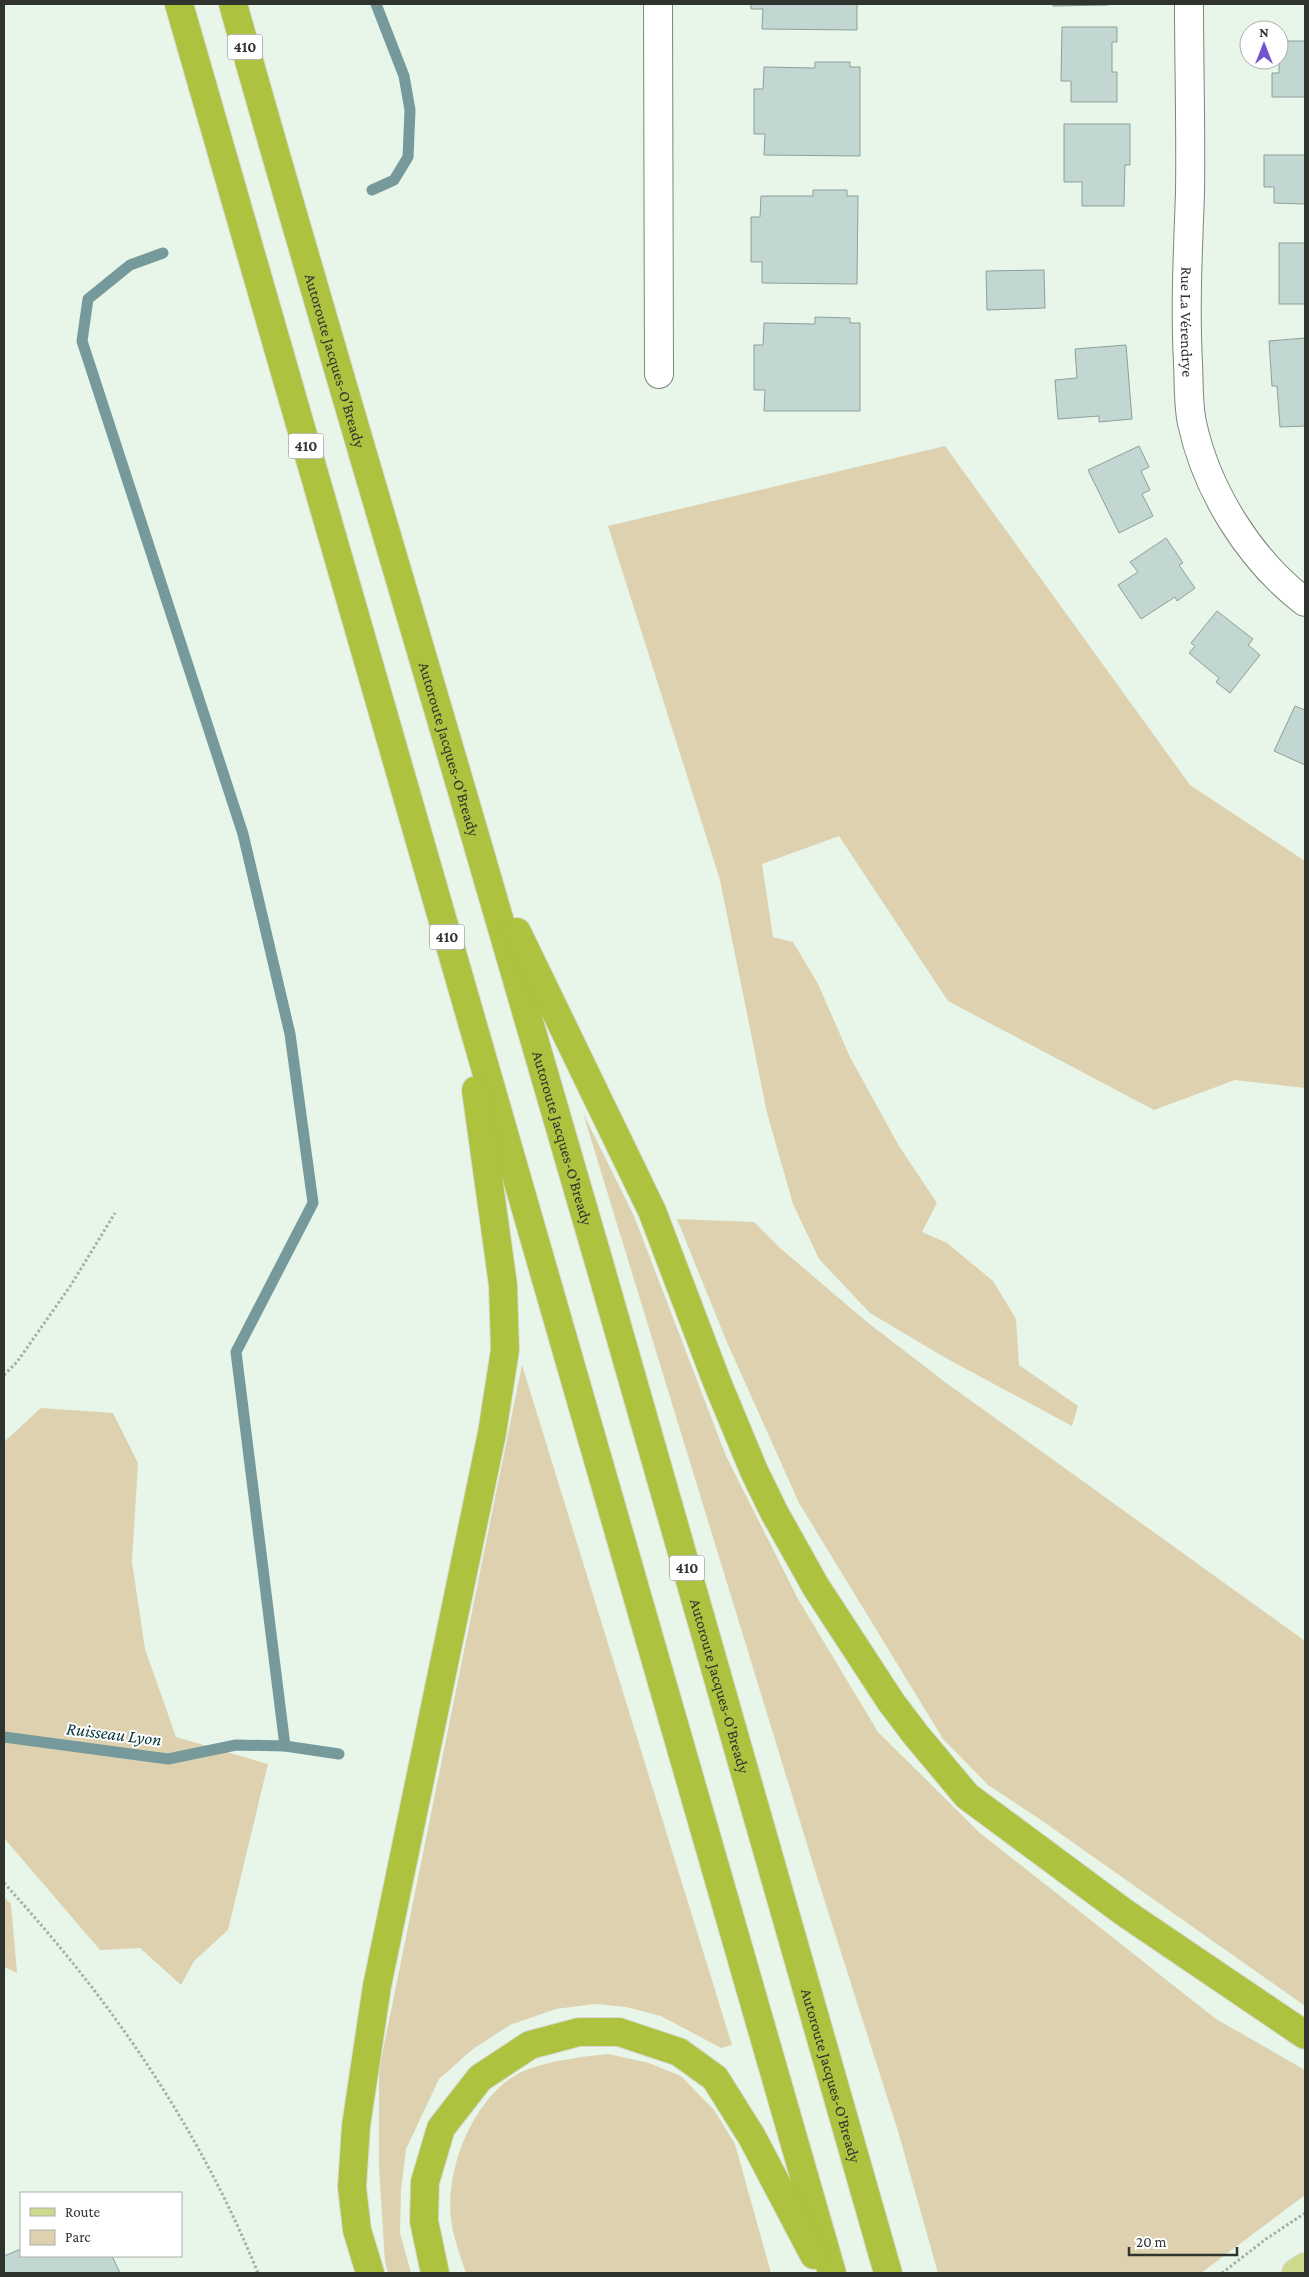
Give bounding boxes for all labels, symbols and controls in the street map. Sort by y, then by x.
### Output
north arrow [1239,20,1289,70]
text: N [1259,24,1269,40]
road number: 410 [228,34,262,60]
street label: Rue La Vérendrye [1178,267,1197,377]
street label: Autoroute Jacques-O'Bready [302,271,369,451]
road number: 410 [288,434,324,458]
street label: Autoroute Jacques-O'Bready [416,660,483,839]
road number: 410 [430,924,464,950]
street label: Autoroute Jacques-O'Bready [530,1049,596,1228]
road number: 410 [670,1556,704,1580]
street label: Autoroute Jacques-O'Bready [687,1597,753,1776]
water label: Ruisseau Lyon [65,1718,163,1750]
street label: Autoroute Jacques-O'Bready [798,1986,865,2166]
legend [20,2192,182,2257]
text: Route [65,2204,100,2220]
scale bar [1129,2224,1236,2256]
text: Parc [65,2229,91,2245]
text: 20 m [1136,2234,1167,2250]

